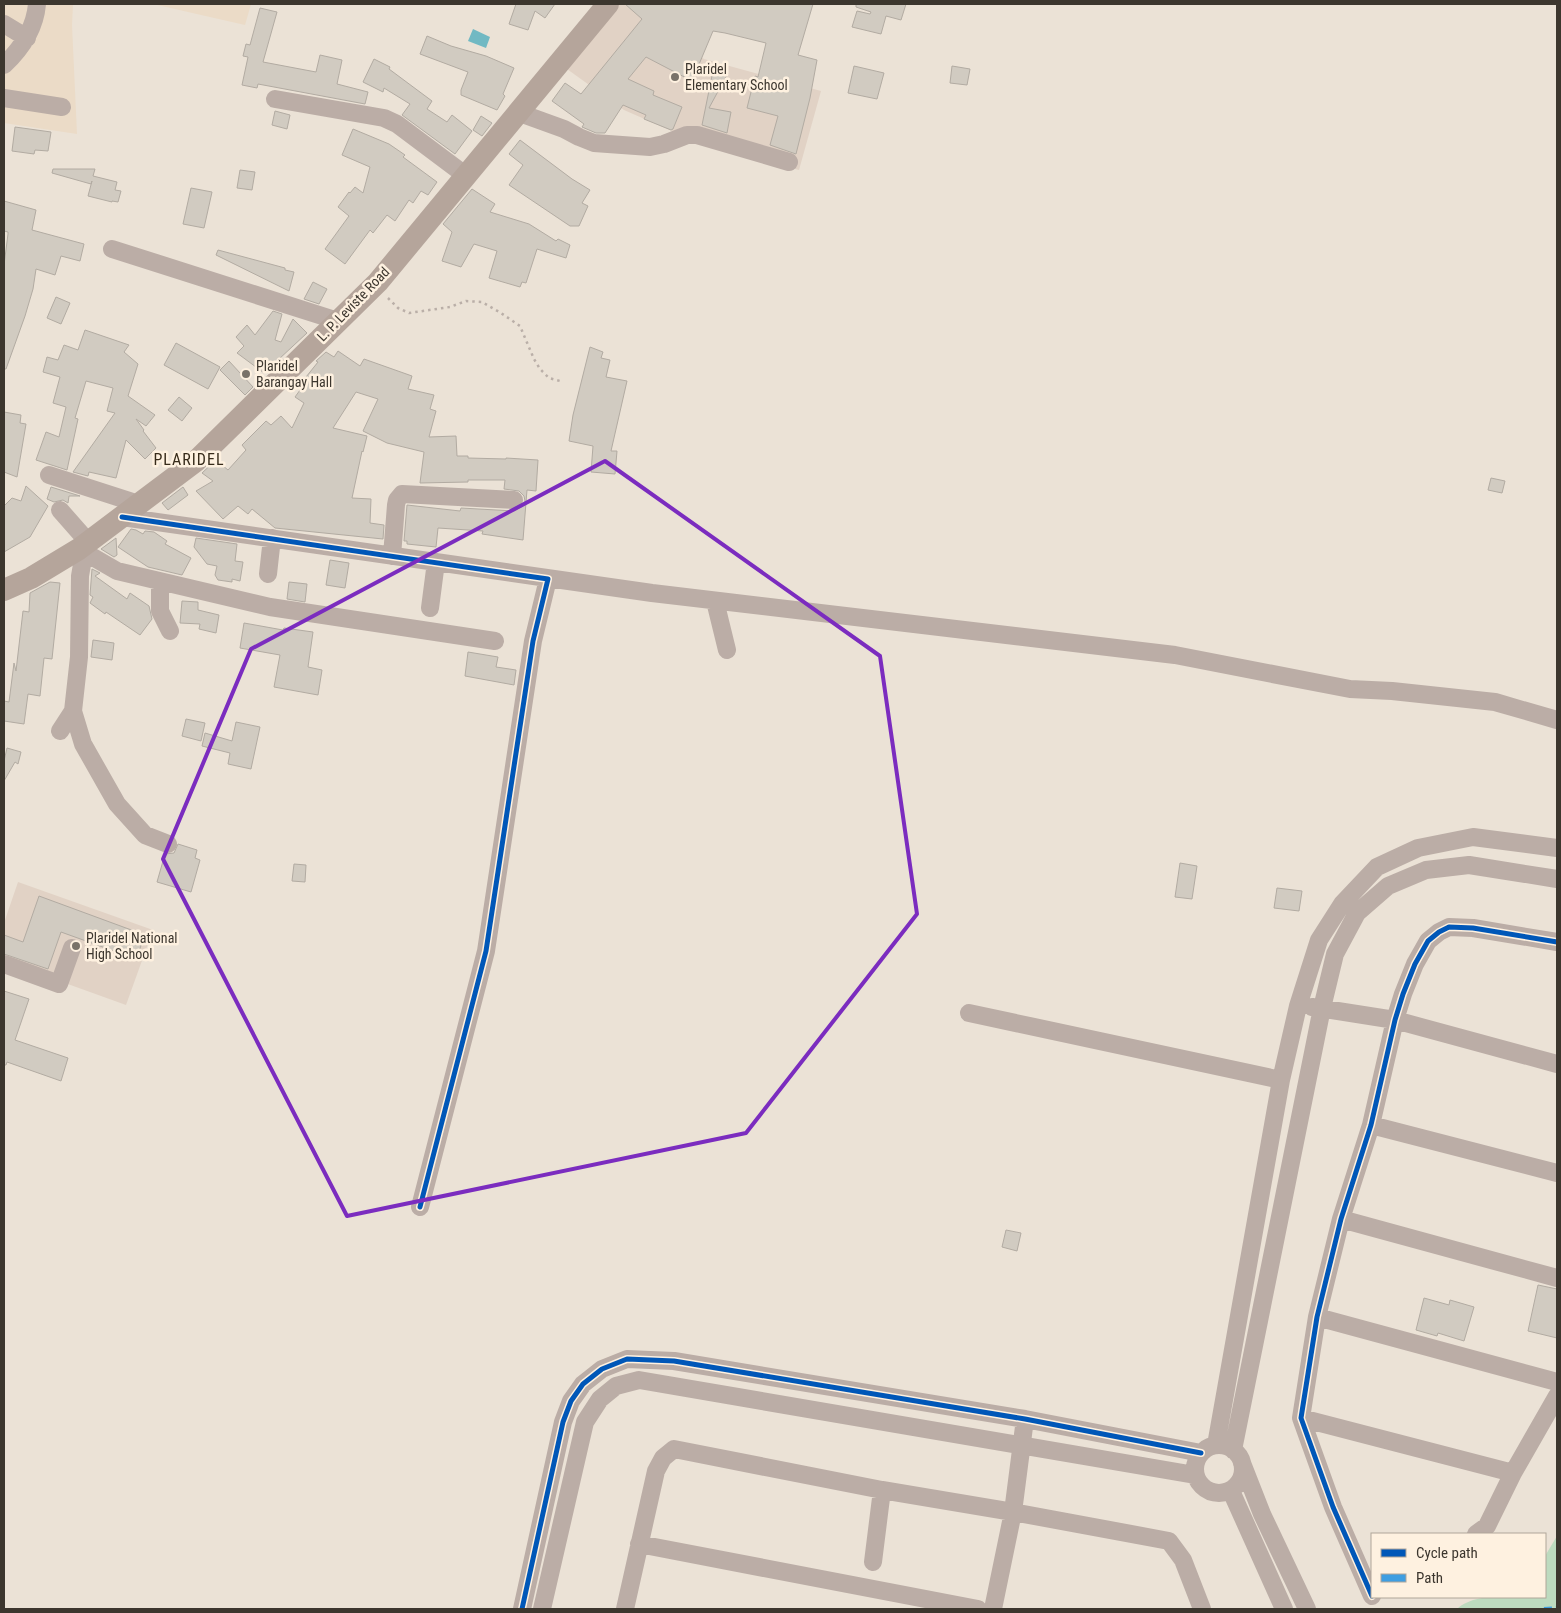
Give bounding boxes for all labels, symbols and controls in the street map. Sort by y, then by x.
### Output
place label: Plaridel Elementary School [685,61,788,93]
marker: Plaridel Elementary School [669,71,681,83]
street label: L. P. Leviste Road [314,264,392,344]
place label: Plaridel Barangay Hall [256,358,332,390]
marker: Plaridel Barangay Hall [240,368,252,380]
district label: PLARIDEL [153,450,225,469]
place label: Plaridel National High School [86,930,178,962]
marker: Plaridel National High School [70,940,82,952]
legend [1371,1533,1546,1598]
text: Cycle path [1416,1544,1478,1562]
text: Path [1416,1569,1443,1587]

